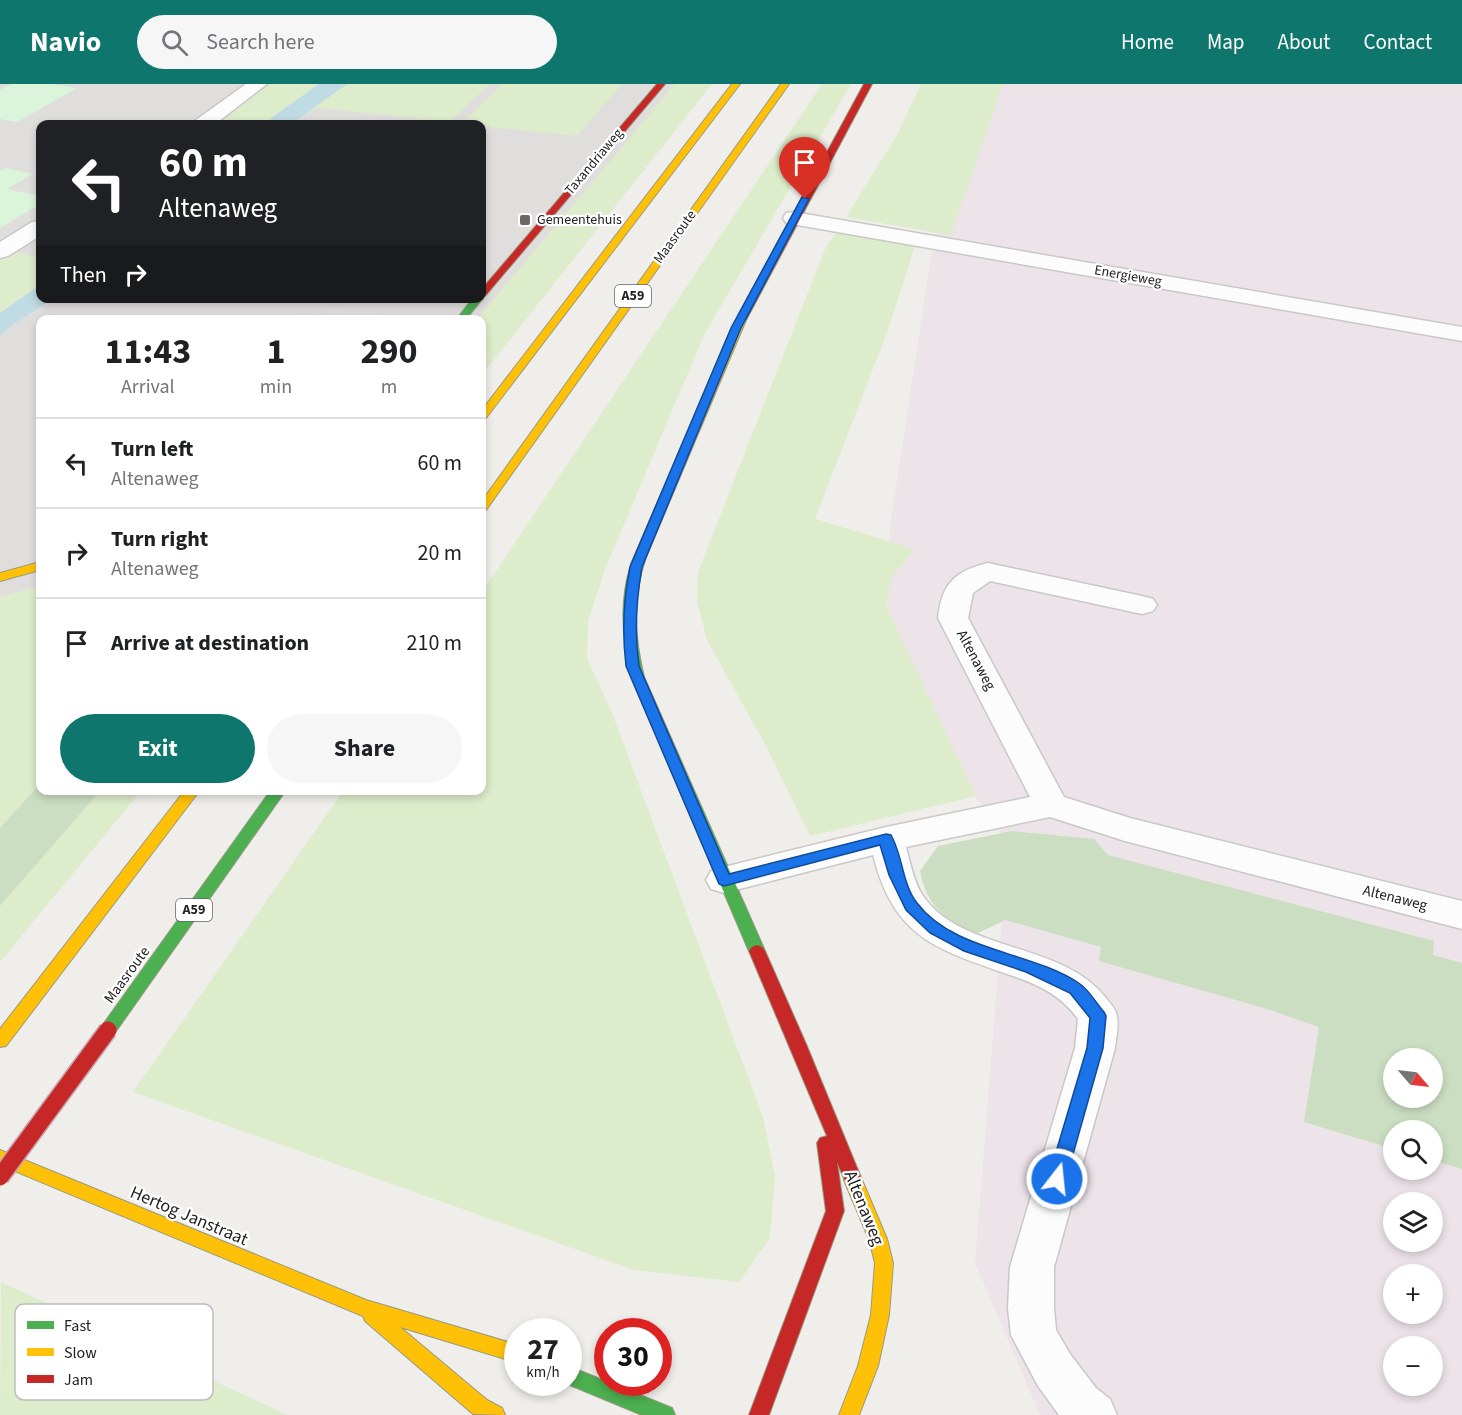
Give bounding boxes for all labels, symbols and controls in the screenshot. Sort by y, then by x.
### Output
search box [137,15,557,69]
text: Navio [30,22,101,62]
icon: search [158,26,191,59]
text: Search here [206,26,315,58]
text: Home [1121,27,1174,57]
text: Map [1207,27,1245,57]
text: About [1278,27,1330,57]
text: Contact [1363,27,1432,57]
street label: Taxandriaweg [560,124,628,200]
text: 60 m [159,133,248,193]
pin [779,137,830,199]
icon: left [60,144,138,222]
icon: arrive [788,146,821,179]
text: Altenaweg [159,189,277,228]
street label: Maasroute [649,206,701,268]
place label: Gemeentehuis [537,210,622,230]
marker: Gemeentehuis [518,213,532,227]
icon: right [119,258,152,291]
text: Then [60,259,107,291]
street label: Energieweg [1093,260,1163,292]
road number: A59 [615,285,651,307]
text: 11:43 [104,326,191,377]
text: 1 [266,326,285,377]
text: 290 [361,326,418,377]
text: Arrival [121,373,175,401]
text: min [260,373,292,401]
text: m [381,373,397,401]
text: Turn left [111,433,193,465]
icon: left [60,447,93,480]
text: 60 m [417,447,462,479]
text: Altenaweg [111,465,199,493]
text: Turn right [111,523,208,555]
icon: right [60,537,93,570]
text: 20 m [417,537,462,569]
text: Altenaweg [111,555,199,583]
street label: Altenaweg [951,626,1001,694]
icon: arrive [60,627,93,660]
text: Arrive at destination [111,627,309,659]
text: 210 m [407,627,462,659]
button: Exit [60,714,255,783]
button: Share [267,714,462,783]
street label: Altenaweg [1361,880,1430,916]
road number: A59 [176,899,212,921]
street label: Maasroute [99,942,155,1008]
north arrow [1383,1048,1443,1108]
map controls [1383,1048,1443,1396]
button: search [1383,1120,1443,1180]
position arrow [1025,1147,1089,1211]
street label: Altenaweg [838,1167,890,1249]
street label: Hertog Janstraat [126,1180,252,1252]
button: layers [1383,1192,1443,1252]
button: + [1383,1264,1443,1324]
legend [15,1304,213,1400]
text: Fast [64,1315,92,1337]
speed limit sign: 30 [594,1318,672,1396]
text: 27 [527,1328,559,1371]
button: − [1383,1336,1443,1396]
text: Slow [64,1342,97,1364]
text: km/h [526,1362,560,1383]
text: Jam [64,1369,93,1391]

